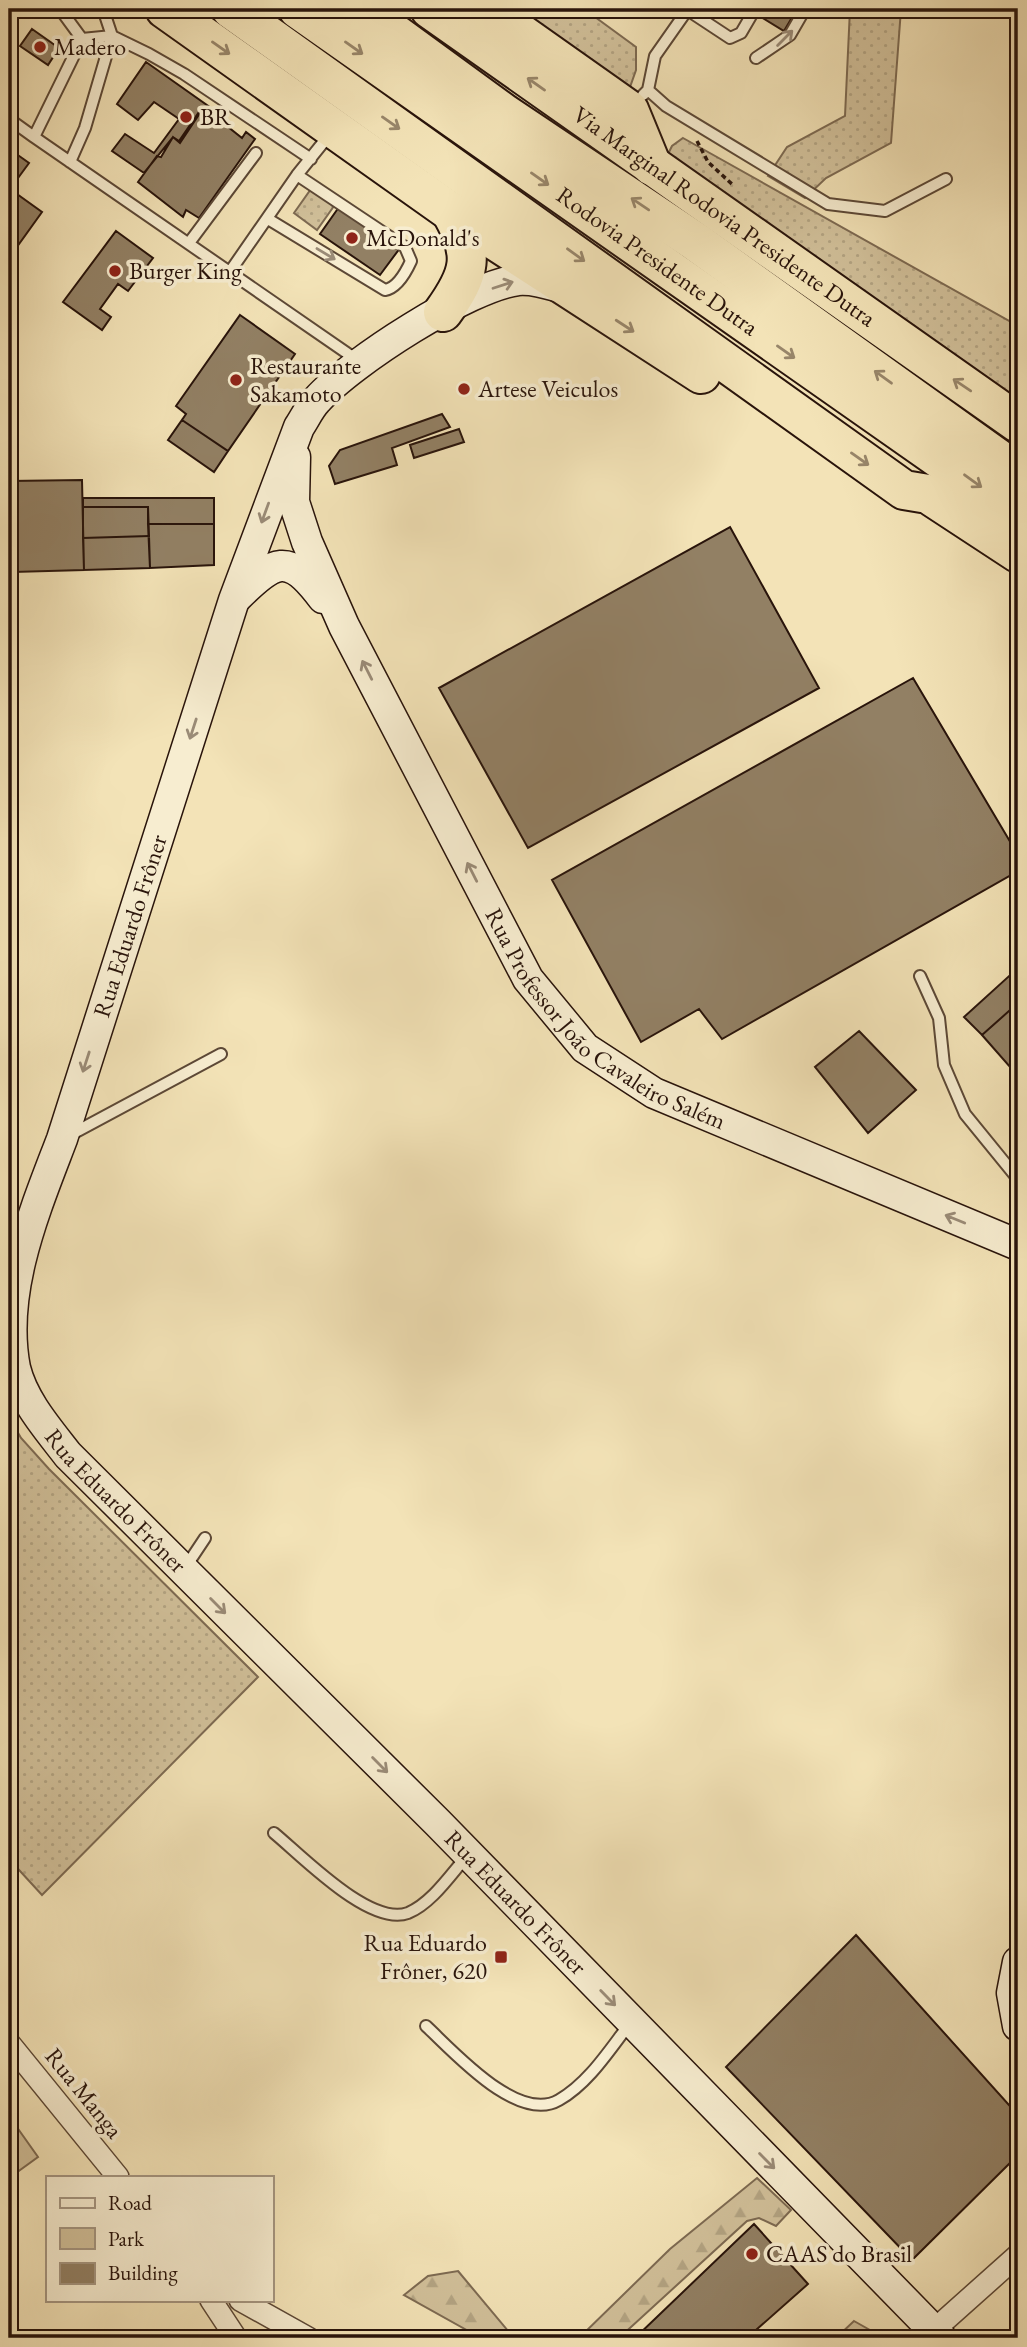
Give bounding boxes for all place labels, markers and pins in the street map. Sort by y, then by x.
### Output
place label: Madero [54,31,126,62]
marker: Madero [32,39,48,55]
place label: BR [200,101,232,132]
marker: BR [178,109,194,125]
place label: McDonald's [366,222,480,253]
marker: McDonald's [344,230,360,246]
place label: Burger King [129,255,242,286]
marker: Burger King [107,263,123,279]
place label: Restaurante Sakamoto [250,350,361,409]
marker: Restaurante Sakamoto [228,372,244,388]
place label: Artese Veiculos [477,373,618,404]
marker: Artese Veiculos [456,381,472,397]
place label: Rua Eduardo Frôner, 620 [364,1927,487,1986]
marker: Rua Eduardo Frôner, 620 [493,1949,509,1965]
place label: CAAS do Brasil [766,2238,912,2269]
marker: CAAS do Brasil [744,2246,760,2262]

